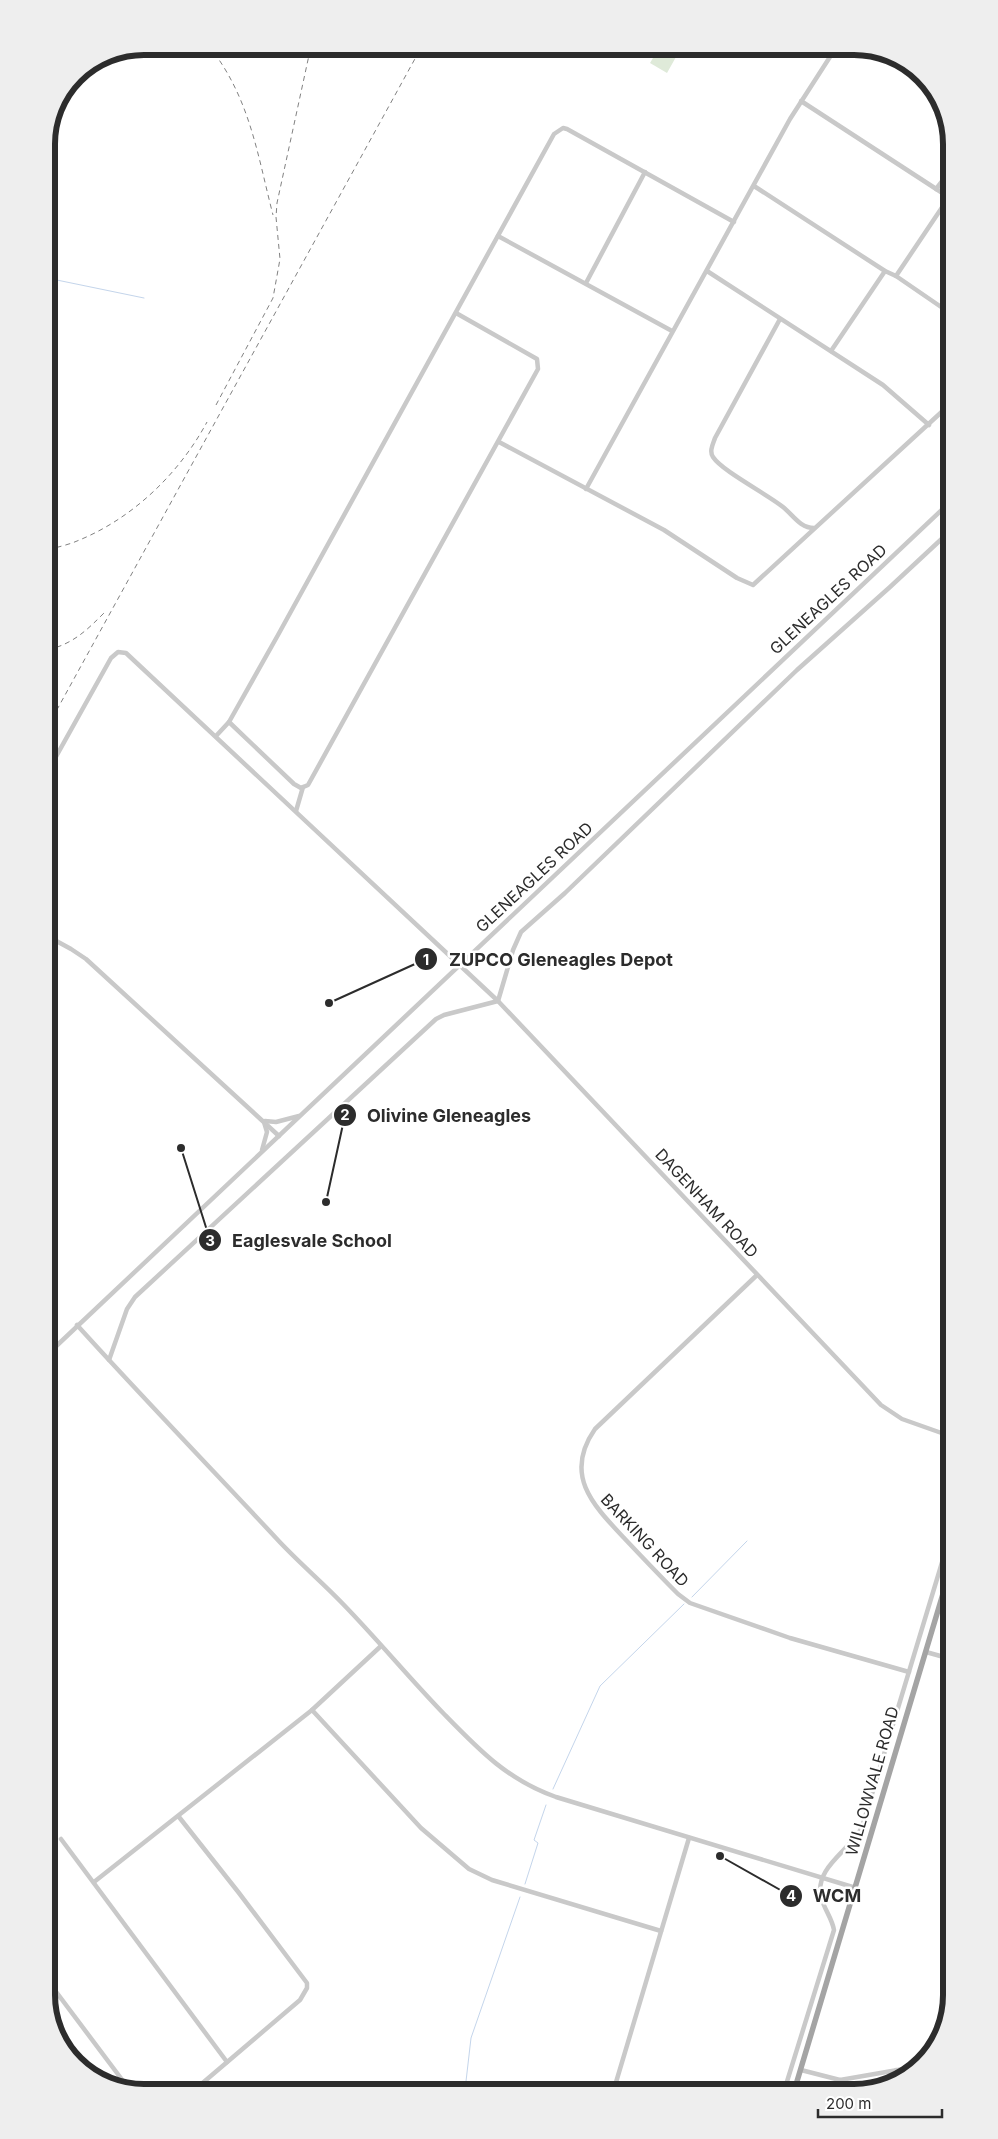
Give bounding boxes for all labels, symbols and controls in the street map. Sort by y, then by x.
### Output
street label: GLENEAGLES ROAD [765,540,891,658]
street label: GLENEAGLES ROAD [471,818,597,936]
callout: ZUPCO Gleneagles Depot [414,943,683,976]
text: ZUPCO Gleneagles Depot [449,949,673,970]
text: 1 [423,950,429,969]
callout: Olivine Gleneagles [332,1099,541,1132]
text: 2 [340,1105,350,1124]
text: Olivine Gleneagles [367,1105,531,1126]
street label: DAGENHAM ROAD [651,1144,763,1262]
callout: Eaglesvale School [197,1224,402,1257]
text: Eaglesvale School [232,1230,392,1251]
text: 3 [205,1231,215,1250]
street label: BARKING ROAD [597,1489,693,1591]
street label: WILLOWVALE ROAD [841,1704,903,1858]
callout: WCM [778,1879,872,1912]
text: WCM [813,1885,861,1906]
text: 4 [786,1886,796,1905]
scale bar [818,2086,942,2118]
text: 200 m [826,2094,871,2113]

